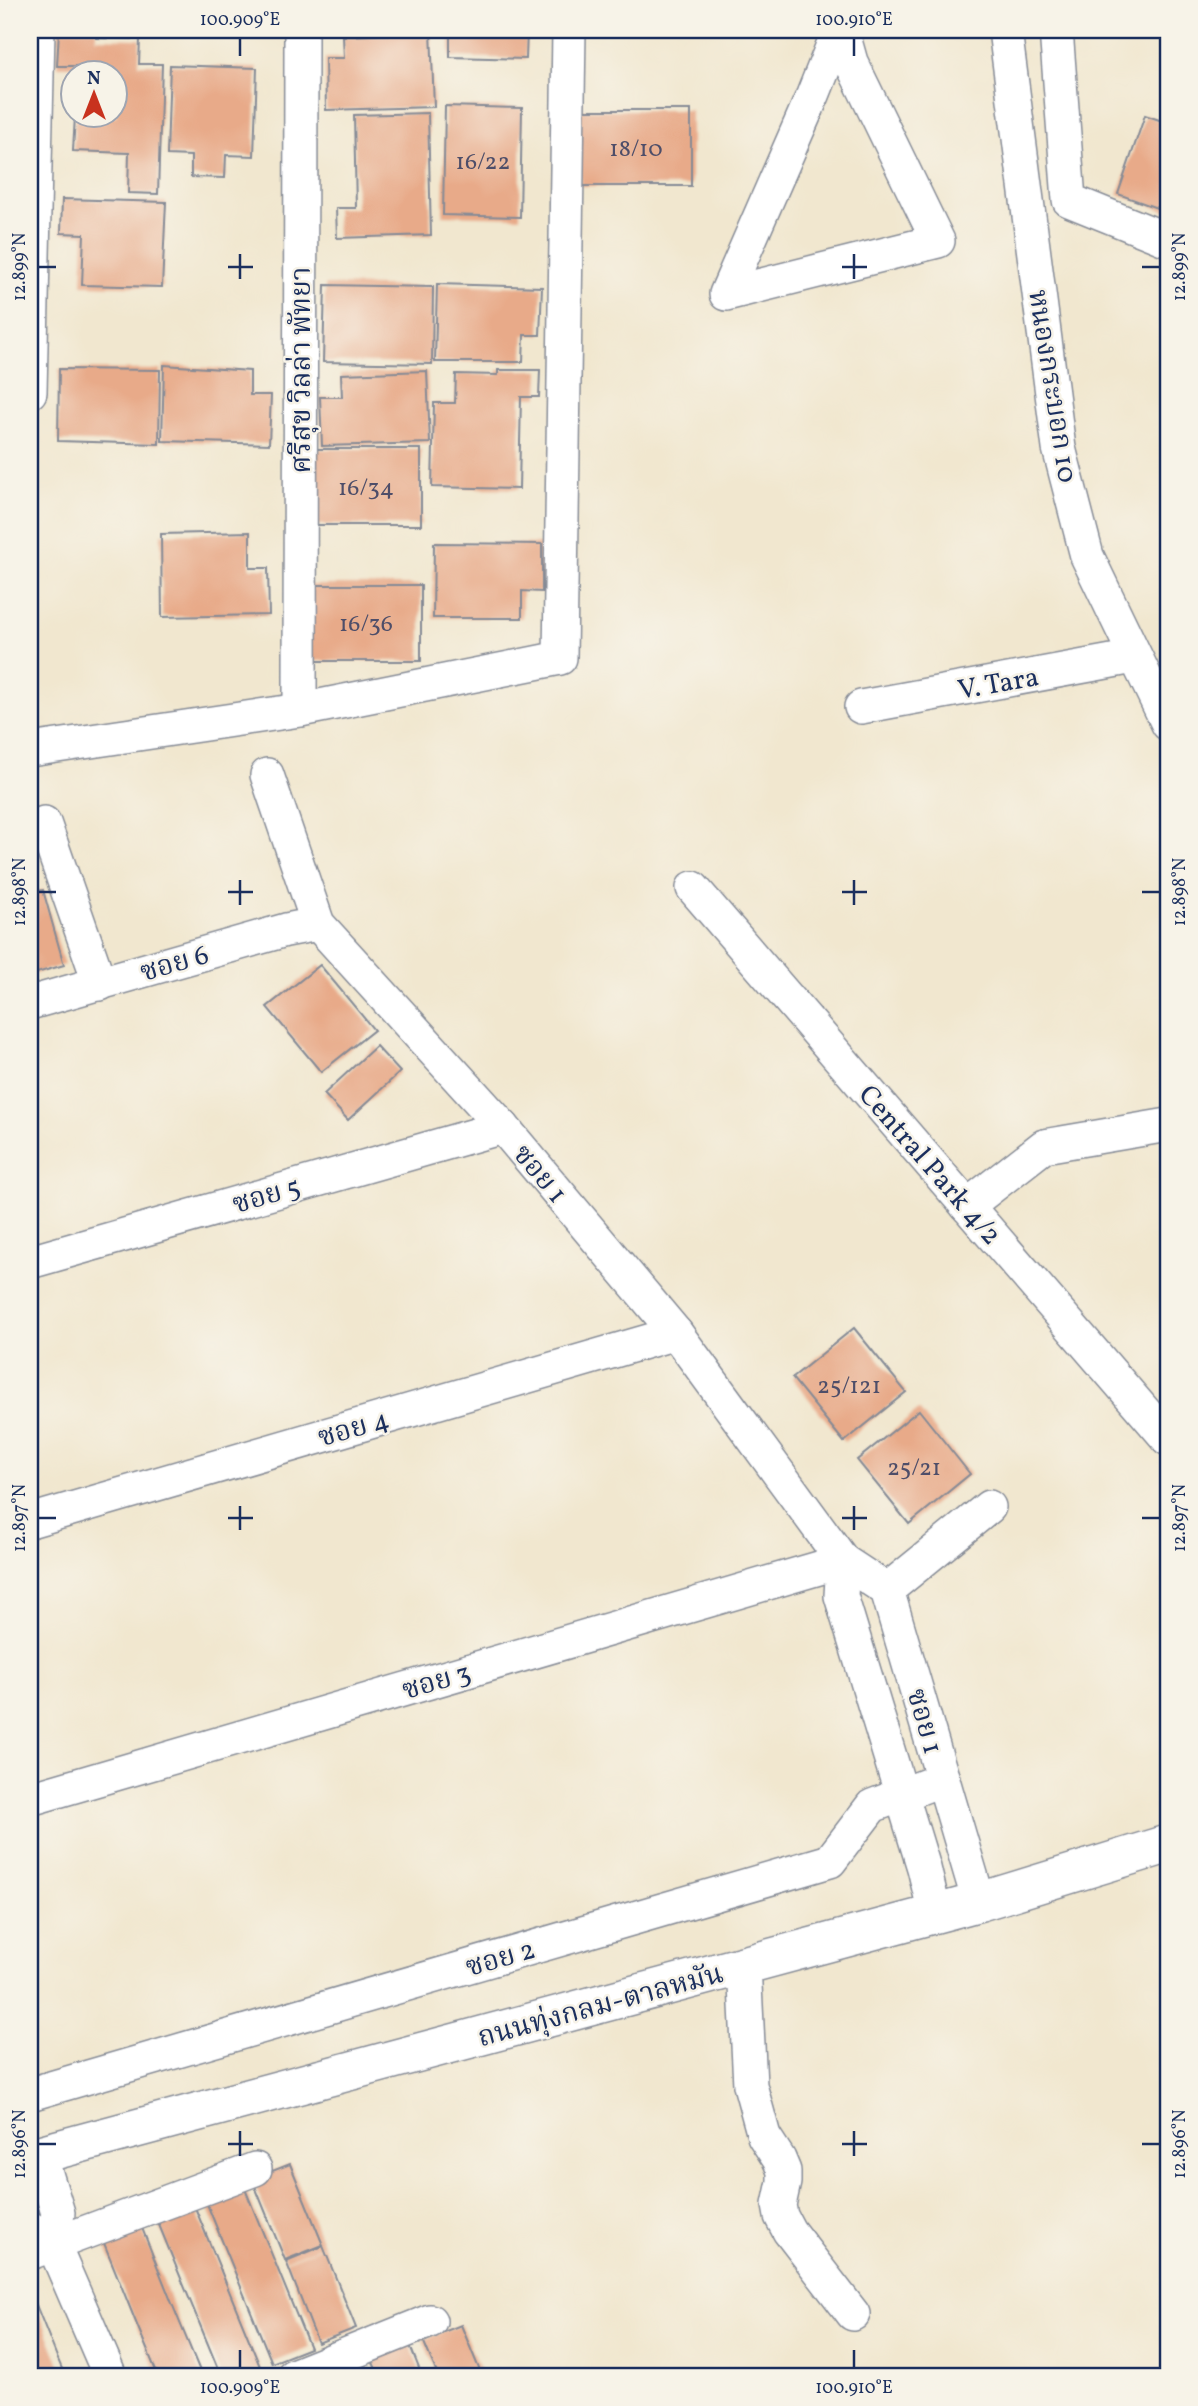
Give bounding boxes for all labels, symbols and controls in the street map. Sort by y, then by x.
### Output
text: 100.909°E [200,8,280,33]
text: 100.910°E [815,8,893,33]
north arrow [60,60,130,130]
text: N [87,66,101,92]
house number: 18/10 [609,133,663,167]
house number: 16/22 [456,146,510,180]
text: 12.899°N [8,233,33,301]
text: 12.899°N [1168,233,1193,301]
street label: ศรีสุข วิลล่า พัทยา [283,266,322,474]
street label: หนองกระบอก 10 [1017,287,1086,486]
house number: 16/34 [338,472,394,506]
house number: 16/36 [339,608,393,642]
street label: V. Tara [955,658,1042,711]
text: 12.898°N [8,858,33,926]
text: 12.898°N [1168,858,1193,926]
street label: ซอย 6 [136,936,214,993]
street label: Central Park 4/2 [848,1077,1010,1254]
street label: ซอย 1 [503,1137,575,1213]
street label: ซอย 5 [228,1168,305,1225]
house number: 25/121 [817,1370,881,1404]
street label: ซอย 4 [314,1401,394,1458]
house number: 25/21 [887,1452,941,1486]
text: 12.897°N [8,1484,33,1552]
text: 12.897°N [1168,1484,1193,1552]
street label: ซอย 3 [398,1654,476,1711]
street label: ซอย 1 [896,1684,952,1759]
street label: ซอย 2 [461,1931,540,1988]
street label: ถนนทุ่งกลม-ตาลหมัน [473,1955,728,2058]
text: 12.896°N [8,2109,33,2179]
text: 12.896°N [1168,2109,1193,2179]
text: 100.909°E [200,2376,280,2401]
text: 100.910°E [815,2376,893,2401]

